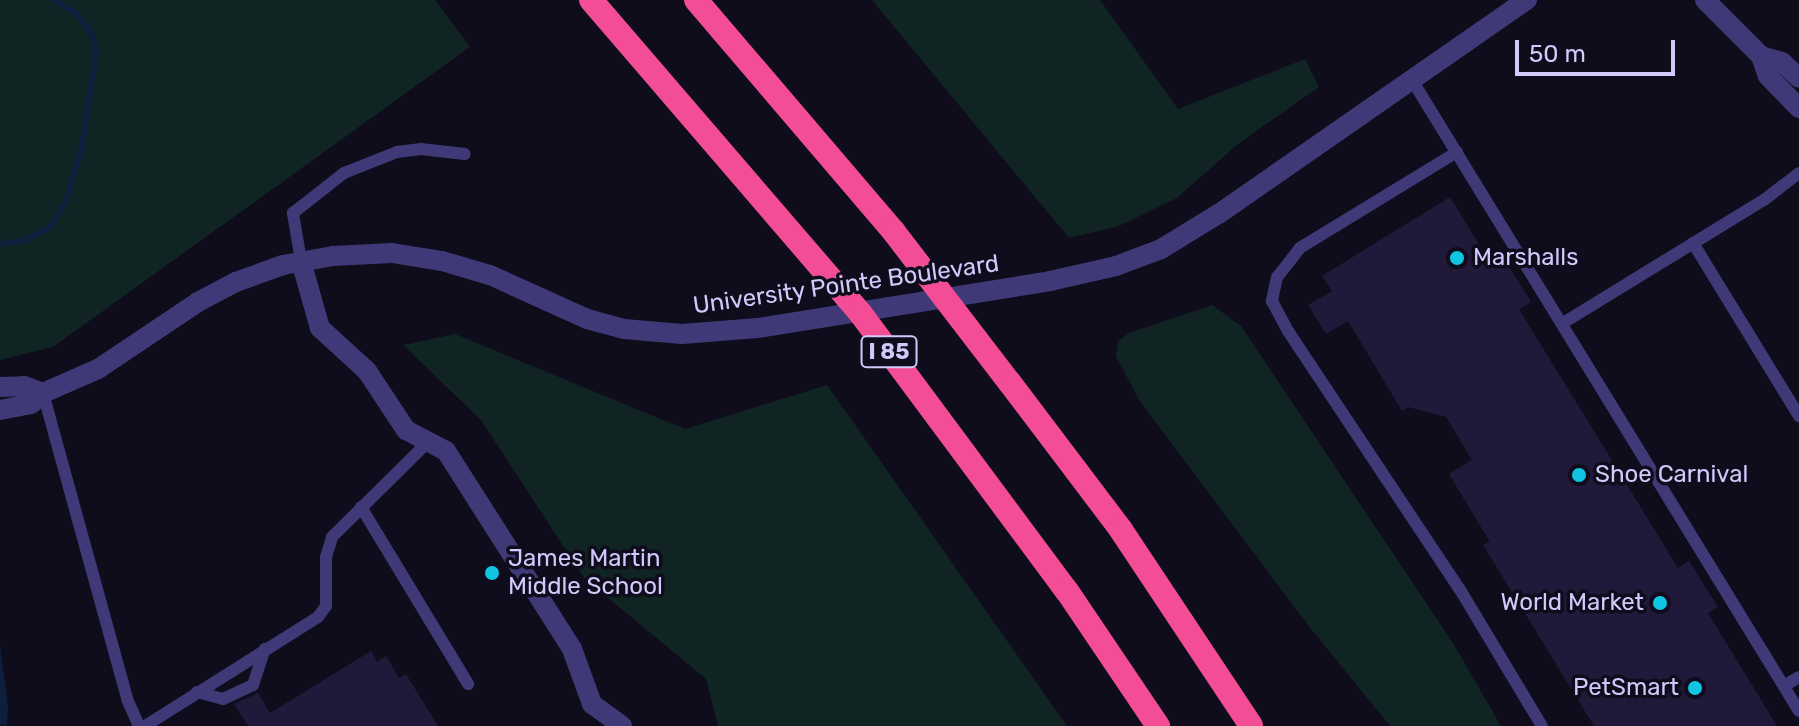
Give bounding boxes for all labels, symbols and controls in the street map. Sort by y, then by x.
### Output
scale bar [1519,24,1679,74]
text: 50 m [1529,40,1586,68]
place label: Marshalls [1473,244,1578,272]
street label: University Pointe Boulevard [691,249,1001,321]
marker: Marshalls [1448,249,1466,267]
road number: I 85 [859,334,919,370]
place label: Shoe Carnival [1595,461,1748,489]
marker: Shoe Carnival [1570,466,1588,484]
place label: James Martin Middle School [508,545,663,601]
marker: James Martin Middle School [483,564,501,582]
place label: World Market [1500,589,1644,617]
marker: World Market [1651,594,1669,612]
place label: PetSmart [1573,674,1679,702]
marker: PetSmart [1686,679,1704,697]

